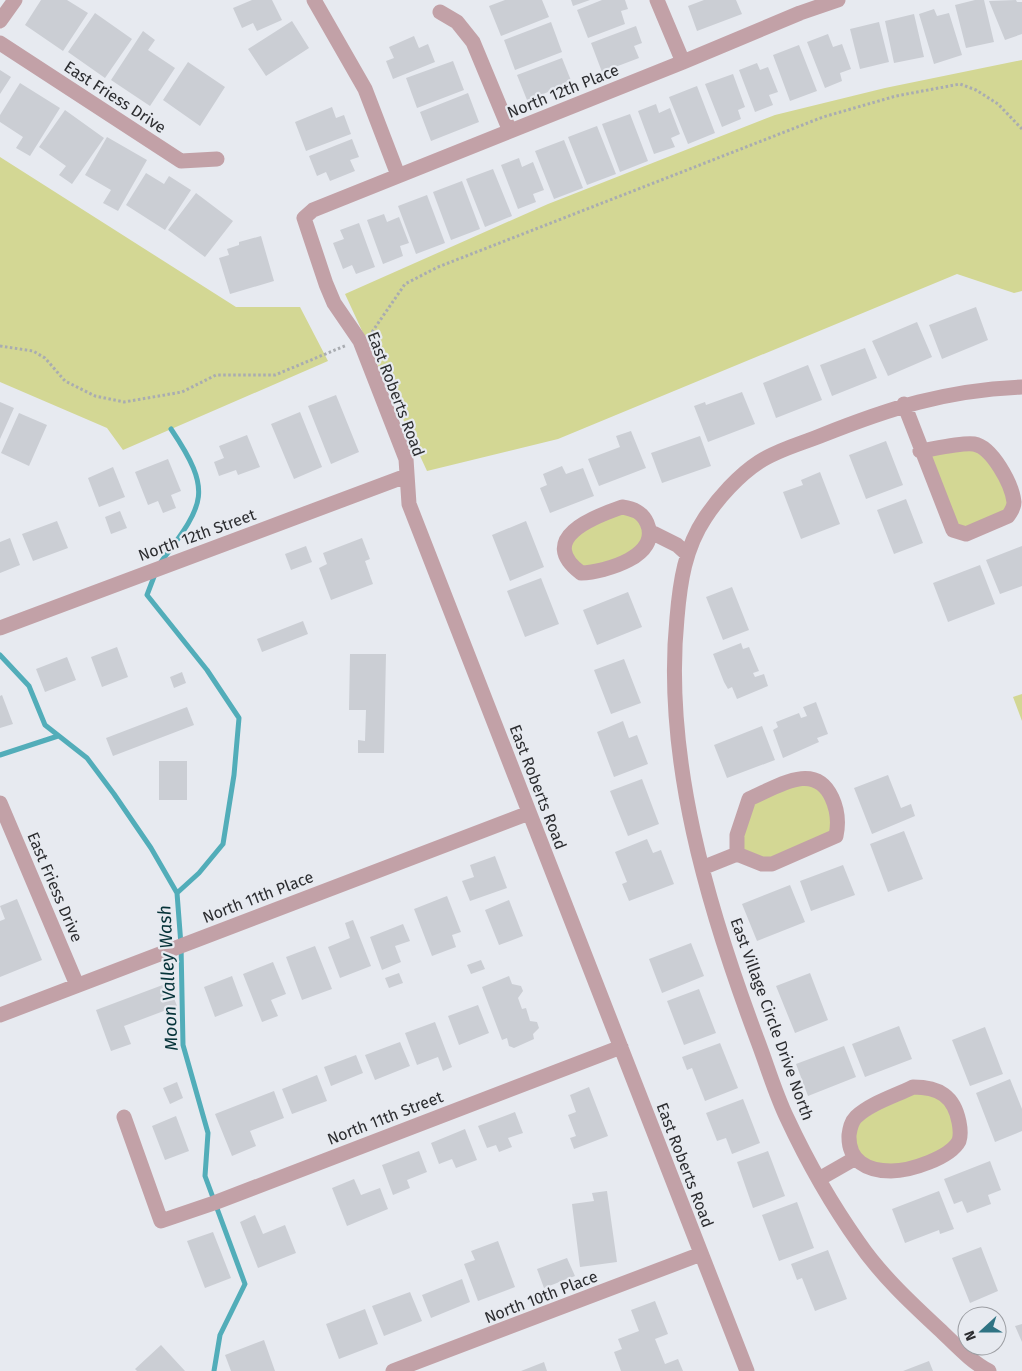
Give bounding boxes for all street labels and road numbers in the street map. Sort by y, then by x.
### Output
street label: East Friess Drive [60,57,170,137]
street label: North 12th Place [504,60,622,122]
street label: East Roberts Road [363,329,429,459]
street label: North 12th Street [136,505,258,565]
street label: East Roberts Road [505,722,571,852]
street label: East Friess Drive [23,829,87,945]
street label: North 11th Place [200,867,316,927]
street label: East Village Circle Drive North [726,915,818,1123]
street label: North 11th Street [325,1087,446,1149]
street label: East Roberts Road [652,1100,718,1230]
street label: North 10th Place [482,1267,600,1327]

